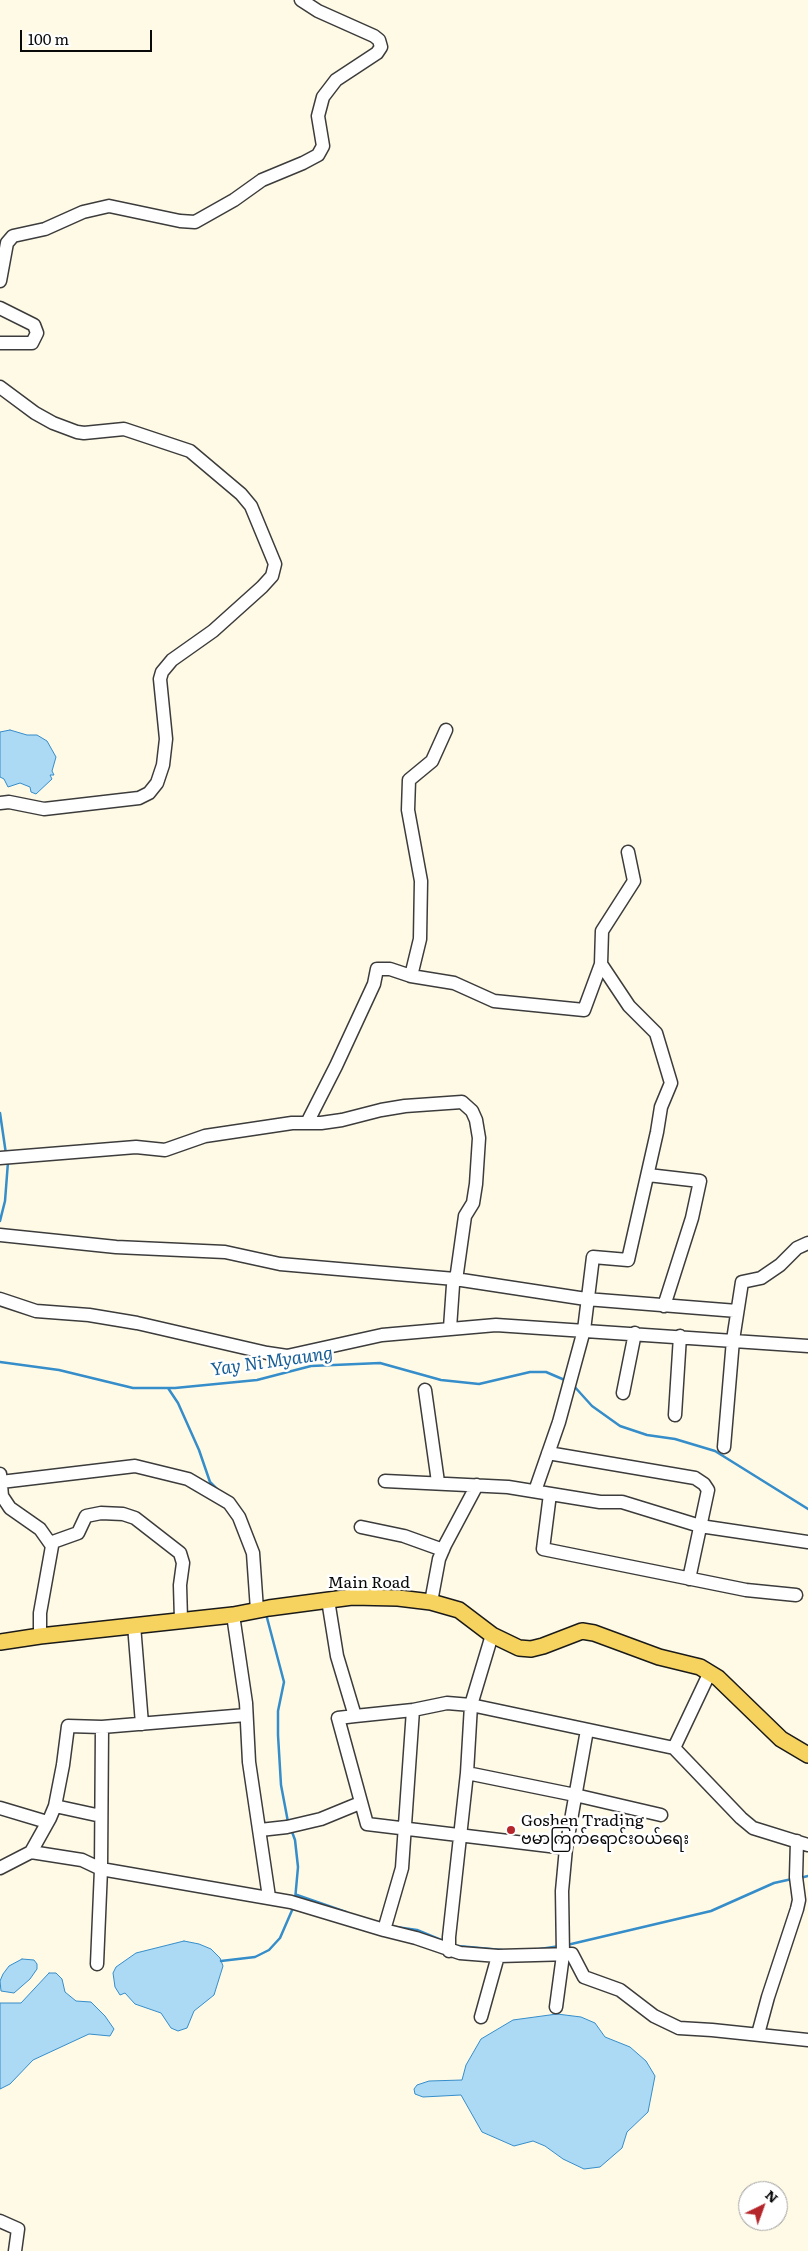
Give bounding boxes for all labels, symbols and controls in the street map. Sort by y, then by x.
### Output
scale bar [22,20,155,52]
text: 100 m [28,27,69,50]
water label: Yay Ni Myaung [210,1343,334,1381]
street label: Main Road [328,1573,410,1593]
place label: Goshen Trading ဗမာကြက်ရောင်းဝယ်ရေး [521,1811,689,1849]
marker: Goshen Trading ဗမာကြက်ရောင်းဝယ်ရေး [505,1824,517,1836]
north arrow [738,2181,788,2231]
text: N [761,2184,783,2207]

